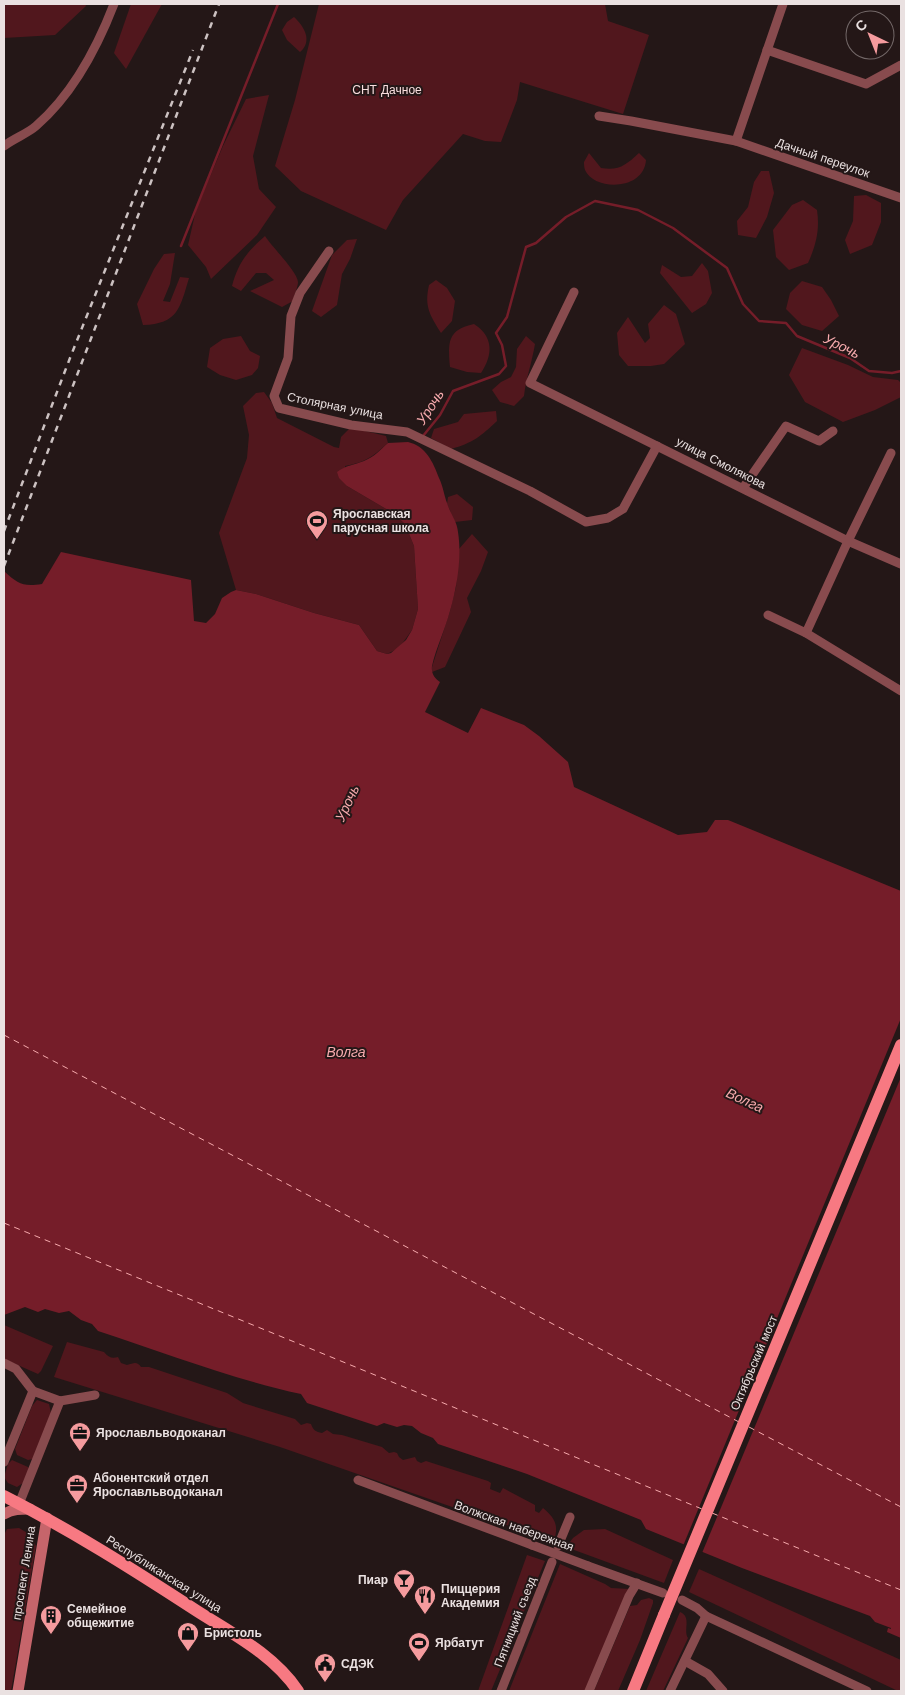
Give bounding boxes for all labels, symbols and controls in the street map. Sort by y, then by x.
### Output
north arrow [845,10,895,60]
text: С [852,16,870,35]
park label: СНТ Дачное [352,83,422,97]
street label: Дачный переулок [774,135,872,181]
water label: Урочь [820,330,863,362]
water label: Урочь [412,387,447,428]
street label: Столярная улица [286,390,385,422]
street label: улица Смолякова [674,434,769,492]
place label: Ярославская парусная школа [333,507,429,535]
sports icon: Ярославская парусная школа [305,509,329,540]
water label: Урочь [331,782,362,825]
water label: Волга [326,1044,366,1060]
water label: Волга [724,1084,766,1116]
street label: Октябрьский мост [728,1313,781,1413]
office icon: Ярославльводоканал [68,1421,92,1452]
place label: Ярославльводоканал [96,1426,226,1440]
place label: Абонентский отдел Ярославльводоканал [93,1471,223,1499]
office icon: Абонентский отдел Ярославльводоканал [65,1473,89,1504]
street label: Волжская набережная [452,1498,576,1554]
street label: проспект Ленина [10,1525,38,1621]
street label: Республиканская улица [104,1533,225,1615]
bar icon: Пиар [392,1568,416,1599]
place label: Пиар [358,1573,388,1587]
street label: Пятницкий съезд [491,1575,539,1669]
place label: Пиццерия Академия [441,1582,500,1610]
restaurant icon: Пиццерия Академия [413,1584,437,1615]
place label: Семейное общежитие [67,1602,135,1630]
building icon: Семейное общежитие [39,1604,63,1635]
shop icon: Бристоль [176,1621,200,1652]
place label: Бристоль [204,1626,262,1640]
sports icon: Ярбатут [407,1631,431,1662]
place label: Ярбатут [435,1636,484,1650]
public building icon: СДЭК [313,1652,337,1683]
place label: СДЭК [341,1657,375,1671]

